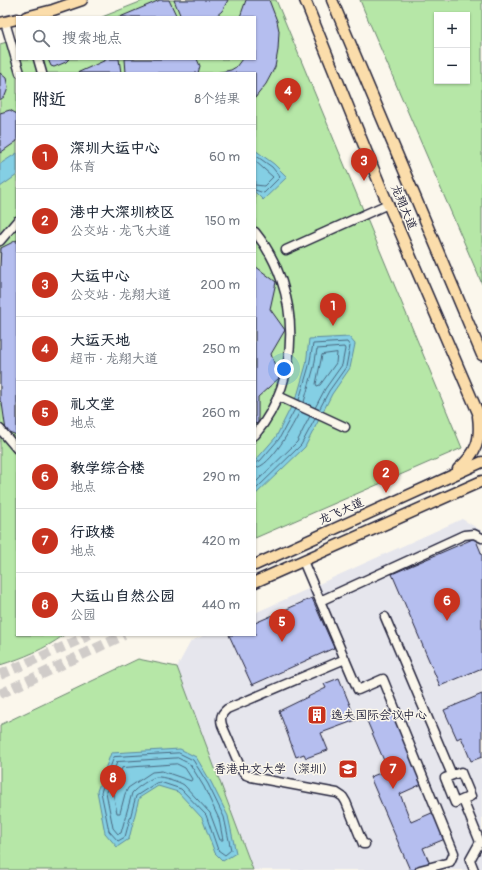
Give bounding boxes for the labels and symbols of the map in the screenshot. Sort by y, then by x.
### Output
pin: 4 [275,78,301,111]
pin: 3 [351,148,377,181]
street label: 龙翔大道 [387,182,420,232]
pin: 1 [320,293,346,326]
your location [274,359,294,379]
pin: 2 [373,460,399,493]
street label: 龙飞大道 [316,495,366,528]
pin: 6 [434,588,460,621]
pin: 5 [269,609,295,642]
building icon: 逸夫国际会议中心 [306,704,328,726]
place label: 逸夫国际会议中心 [331,708,427,723]
pin: 7 [380,756,406,789]
school or university icon: 香港中文大学（深圳） [337,758,359,780]
place label: 香港中文大学（深圳） [214,762,334,777]
pin: 8 [100,765,126,798]

